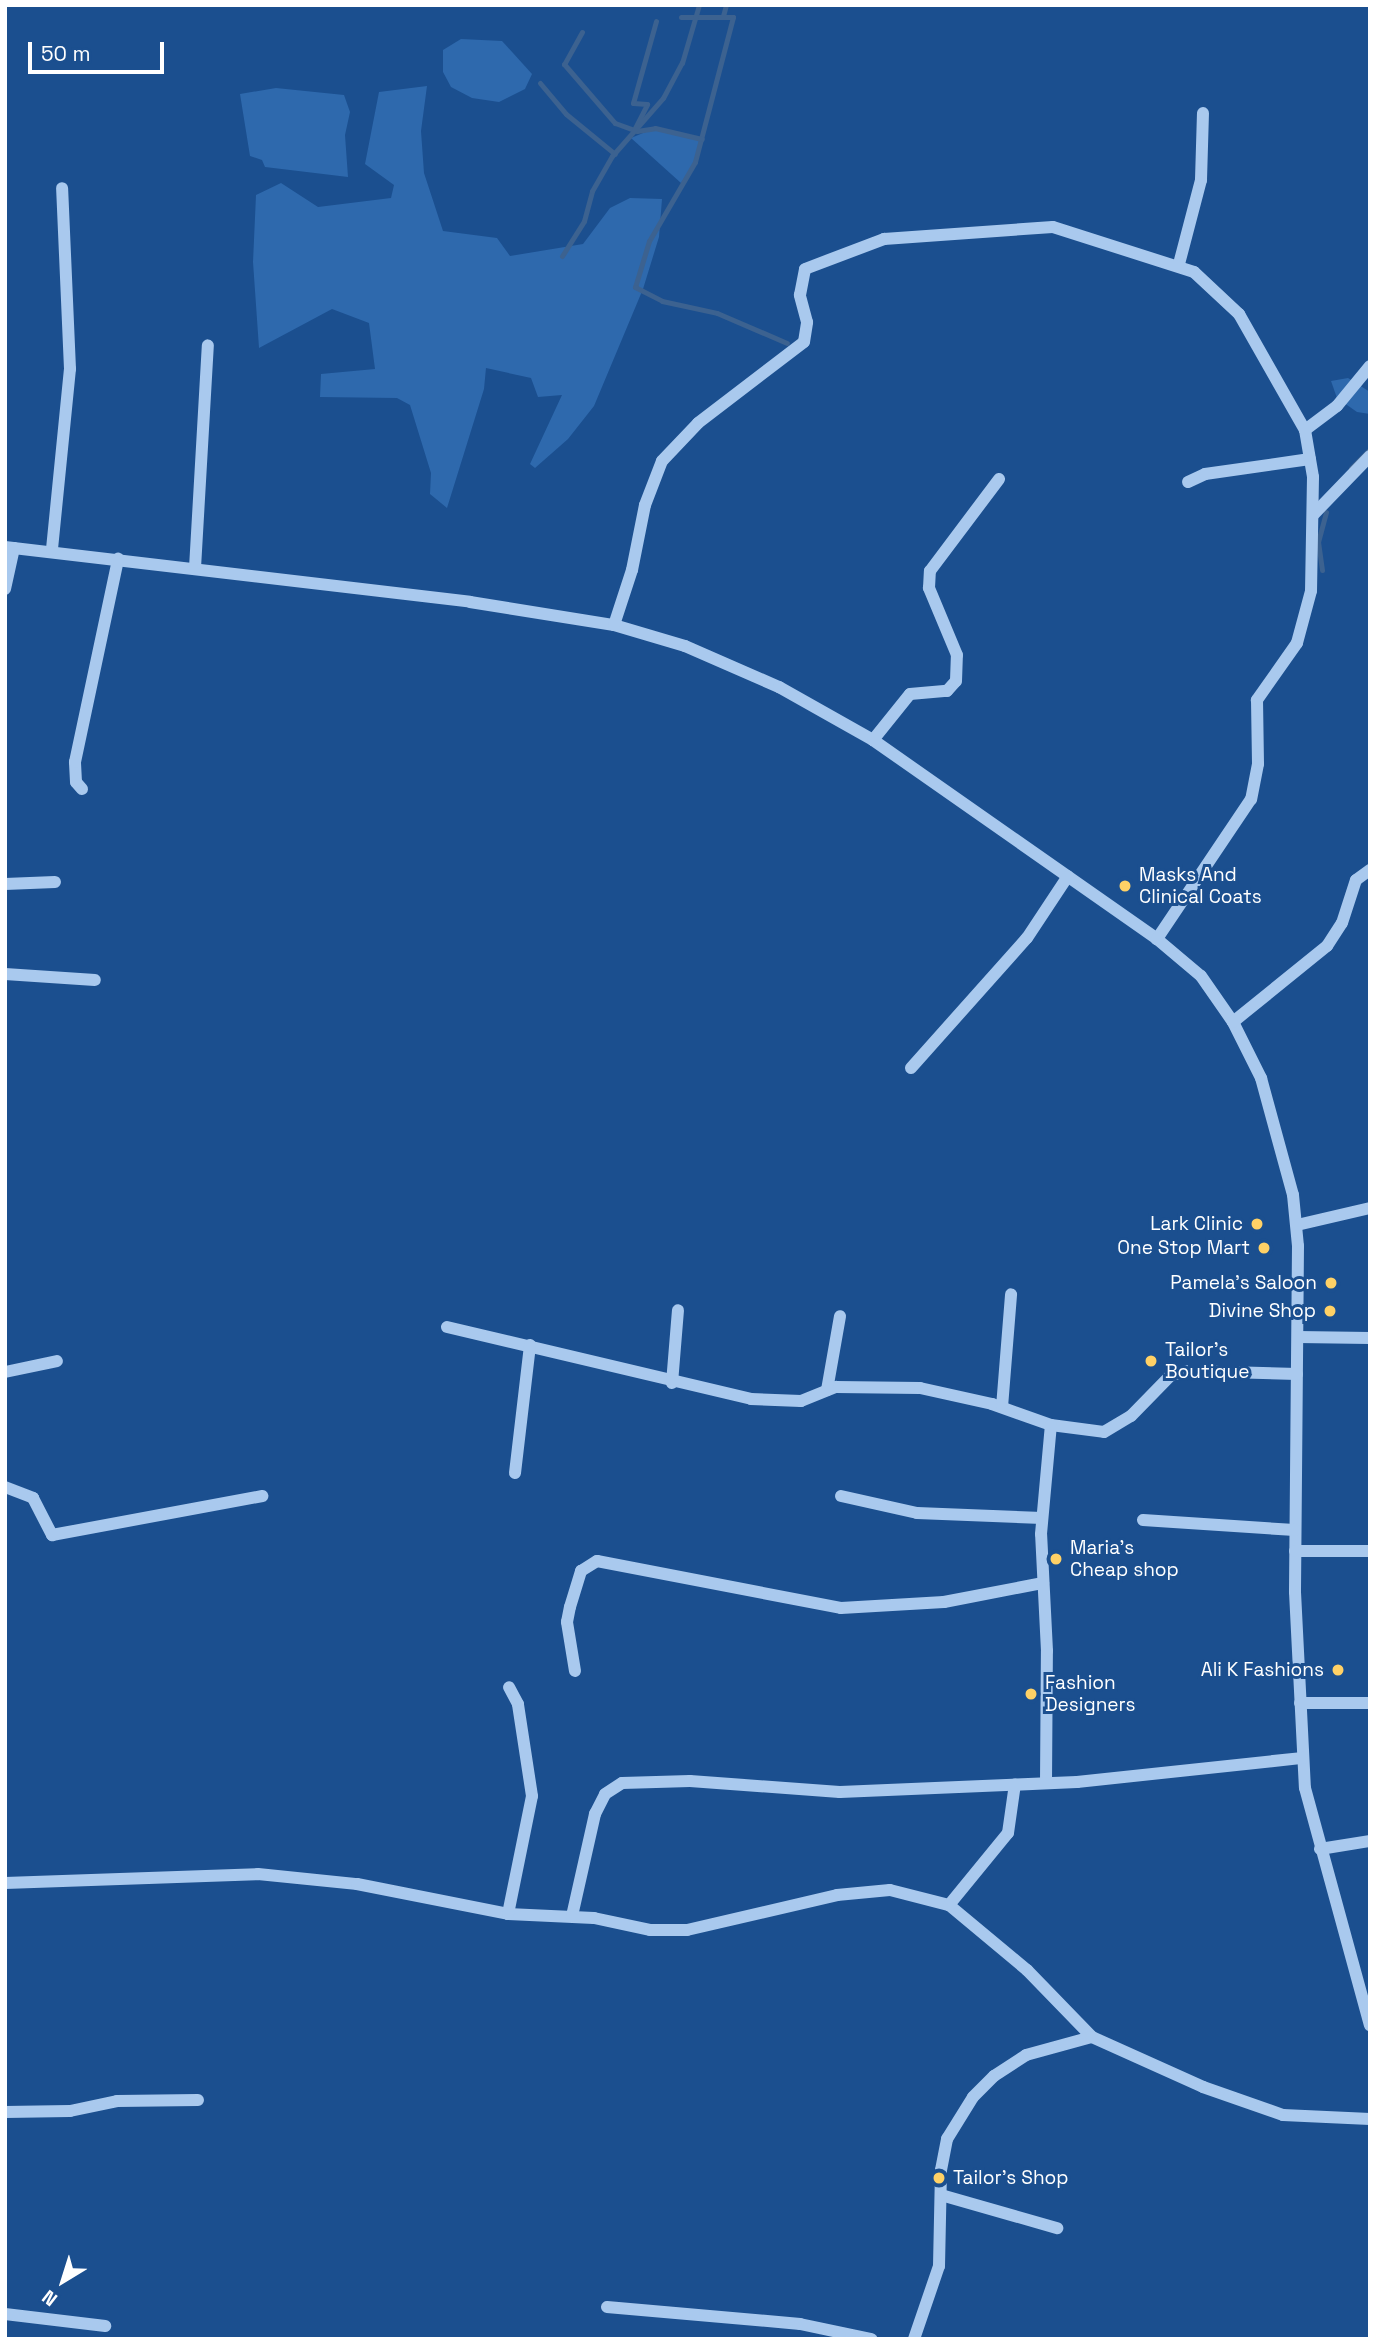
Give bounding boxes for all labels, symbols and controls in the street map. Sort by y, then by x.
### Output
scale bar [32,28,168,72]
text: 50 m [41,40,91,67]
place label: Masks And Clinical Coats [1139,864,1262,908]
marker: Masks And Clinical Coats [1117,878,1133,894]
place label: Lark Clinic [1150,1213,1243,1235]
marker: Lark Clinic [1249,1216,1265,1232]
place label: One Stop Mart [1117,1237,1250,1259]
marker: One Stop Mart [1256,1240,1272,1256]
place label: Pamela's Saloon [1170,1272,1317,1294]
marker: Pamela's Saloon [1323,1275,1339,1291]
place label: Divine Shop [1209,1300,1316,1322]
marker: Divine Shop [1322,1303,1338,1319]
place label: Tailor's Boutique [1165,1339,1249,1383]
marker: Tailor's Boutique [1143,1353,1159,1369]
place label: Maria's Cheap shop [1070,1537,1179,1581]
marker: Maria's Cheap shop [1048,1551,1064,1567]
place label: Ali K Fashions [1201,1659,1324,1681]
marker: Ali K Fashions [1330,1662,1346,1678]
place label: Fashion Designers [1045,1672,1136,1716]
marker: Fashion Designers [1023,1686,1039,1702]
place label: Tailor's Shop [953,2167,1069,2189]
marker: Tailor's Shop [931,2170,947,2186]
north arrow [28,2246,98,2316]
text: N [37,2284,62,2312]

